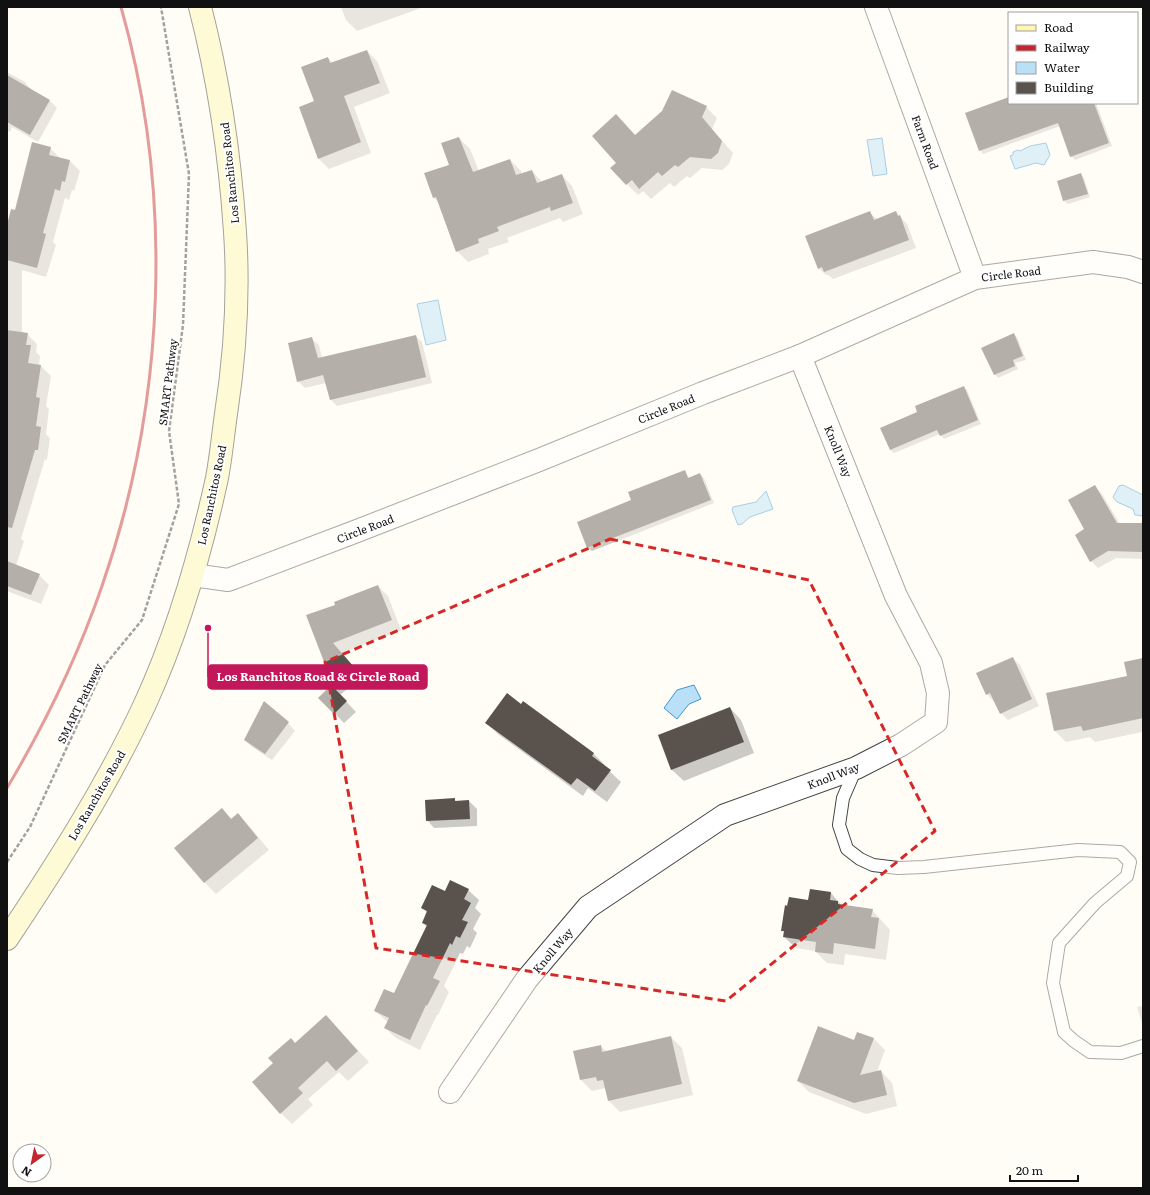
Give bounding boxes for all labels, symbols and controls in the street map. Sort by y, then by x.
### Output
legend [1008,12,1138,104]
text: Road [1044,18,1074,36]
text: Railway [1044,38,1090,56]
text: Water [1044,58,1080,76]
text: Building [1044,78,1094,96]
street label: Farm Road [909,113,943,172]
street label: Los Ranchitos Road [216,121,242,224]
street label: Circle Road [980,261,1042,285]
street label: SMART Pathway [154,337,180,426]
street label: Circle Road [635,389,697,427]
street label: Knoll Way [821,423,857,480]
street label: Los Ranchitos Road [193,443,229,546]
street label: Circle Road [334,510,396,546]
street label: SMART Pathway [53,660,106,746]
callout: Los Ranchitos Road & Circle Road [208,665,427,689]
text: Los Ranchitos Road & Circle Road [216,667,420,685]
street label: Los Ranchitos Road [64,747,129,843]
street label: Knoll Way [805,757,862,792]
street label: Knoll Way [528,923,576,976]
north arrow [12,1143,52,1183]
scale bar [1010,1157,1078,1183]
text: 20 m [1016,1161,1043,1179]
text: N [18,1163,34,1181]

